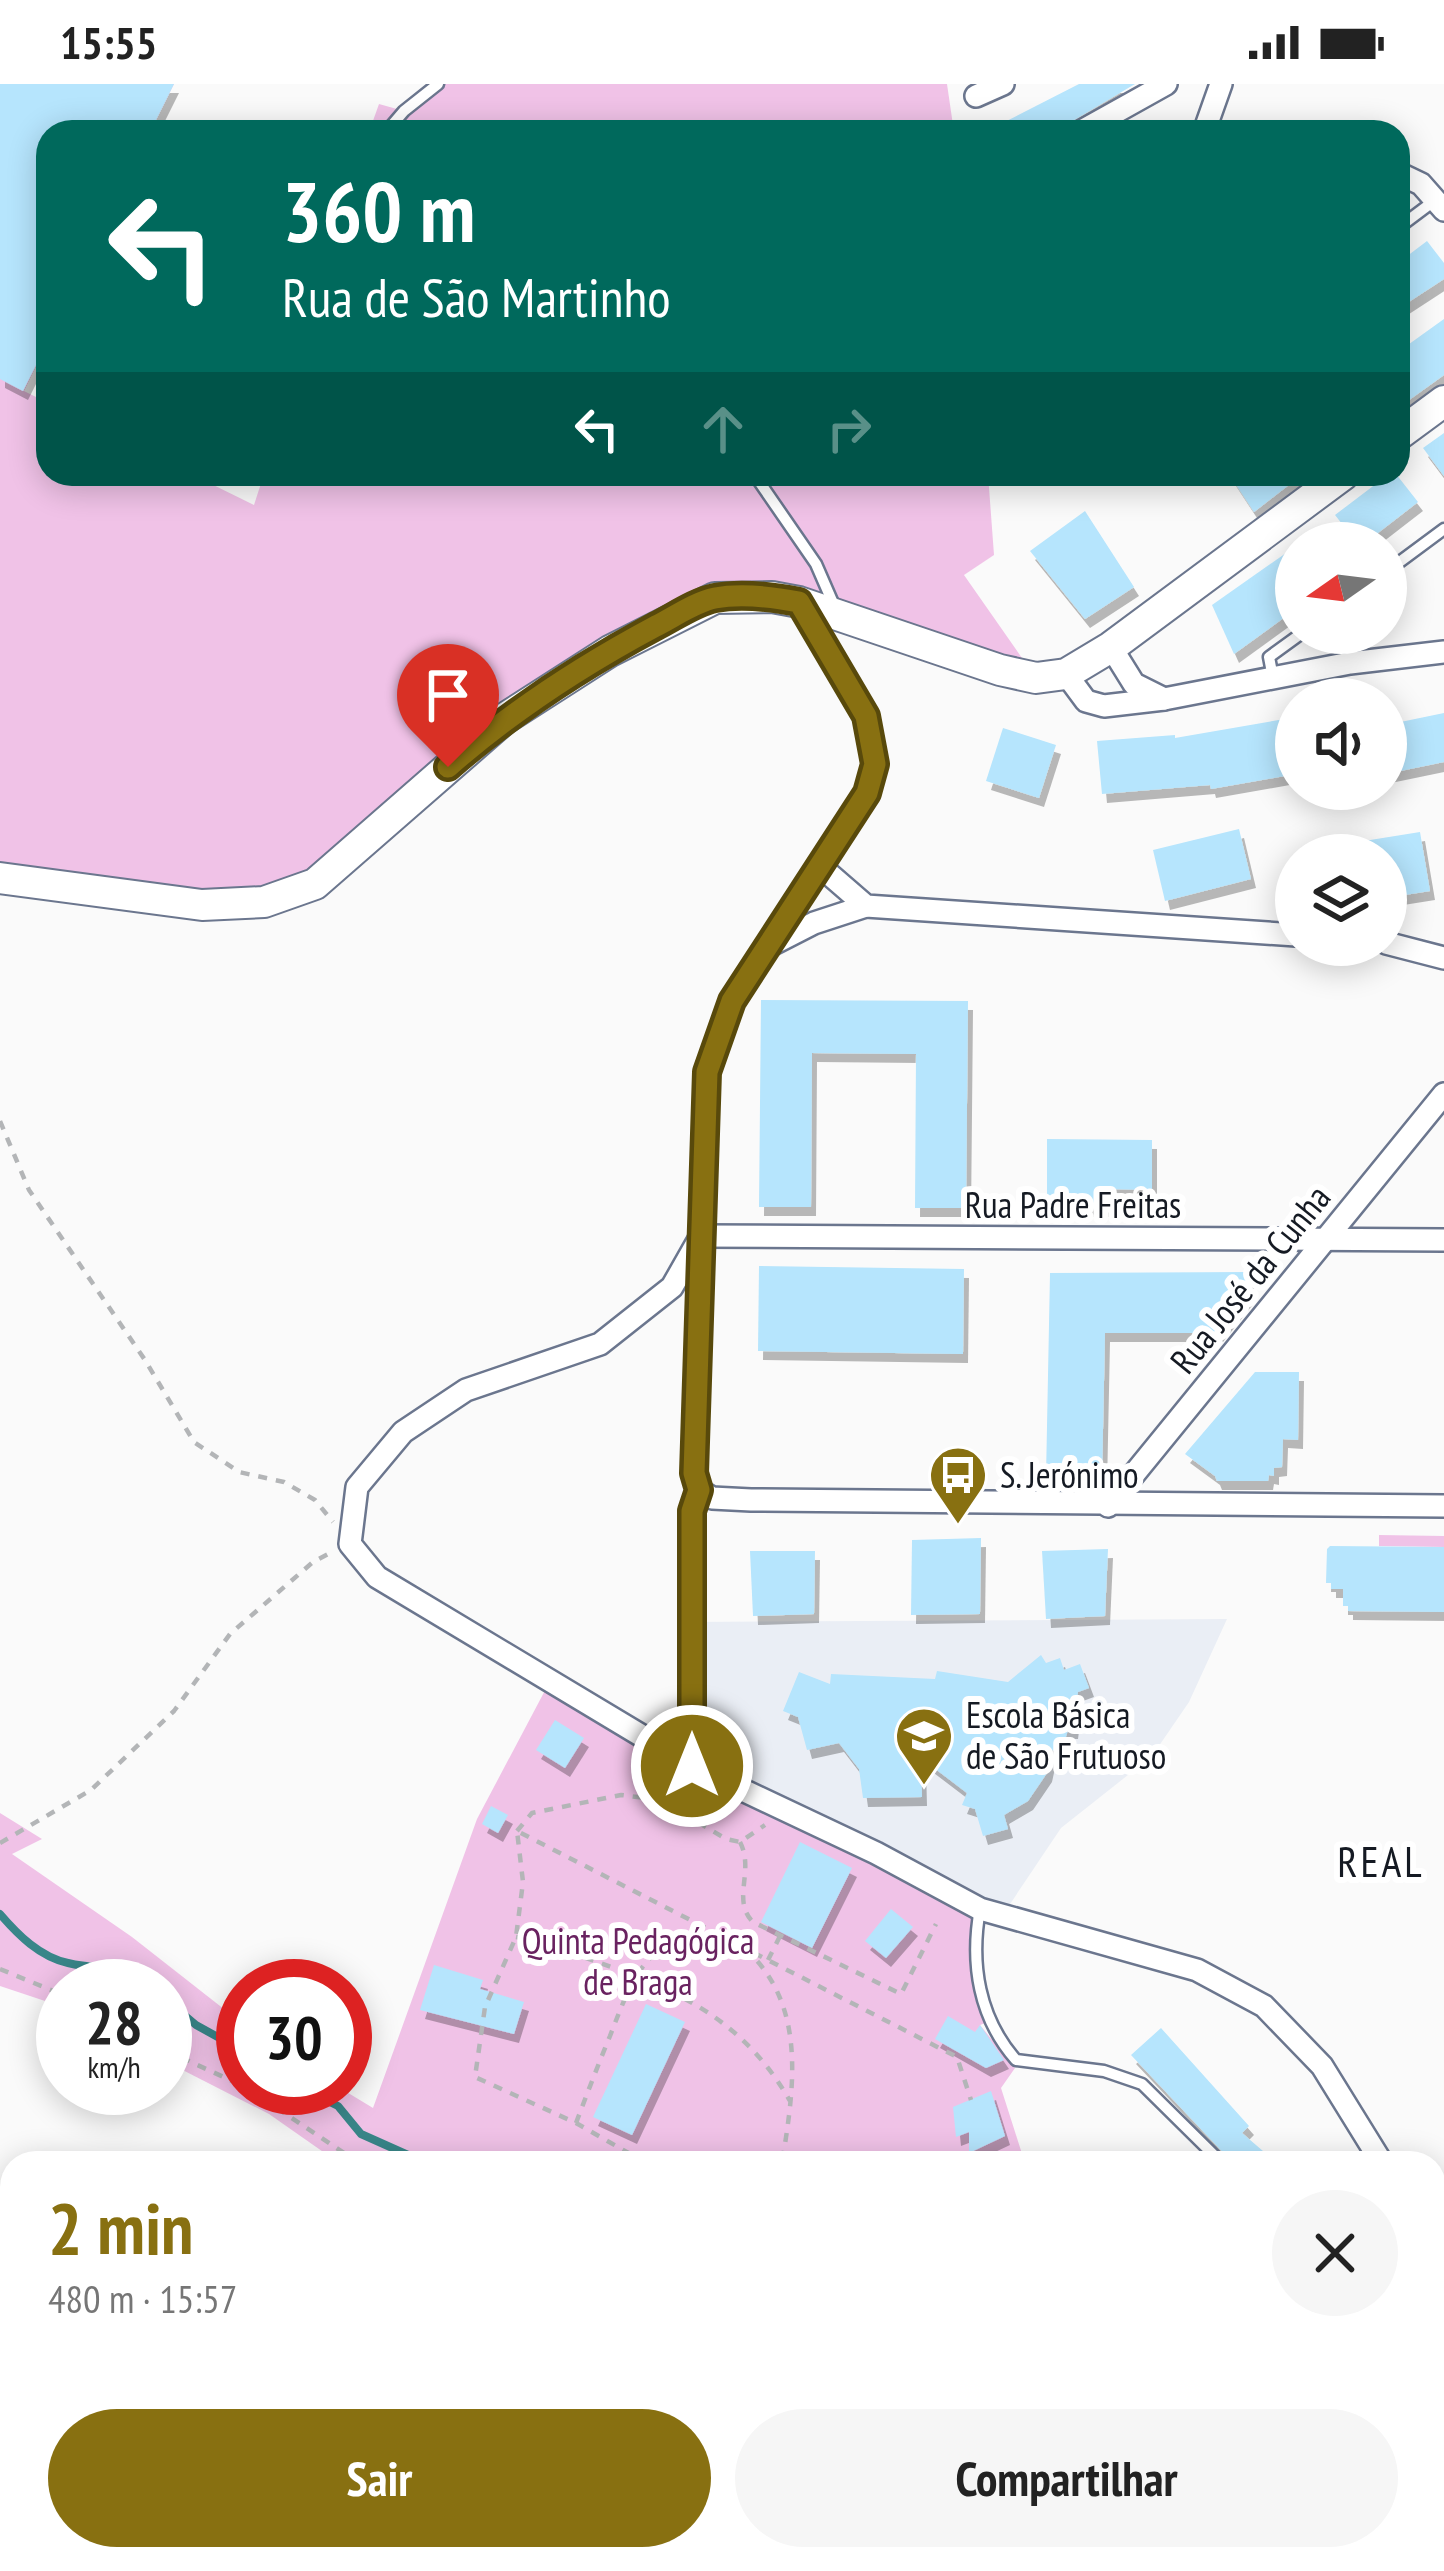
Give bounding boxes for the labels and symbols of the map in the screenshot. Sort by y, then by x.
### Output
north arrow [1275,522,1407,654]
pin [397,644,499,767]
street label: Rua José da Cunha [1159,1175,1340,1383]
street label: Rua Padre Freitas [965,1181,1181,1228]
bus stop icon: S. Jerónimo [927,1444,989,1526]
place label: S. Jerónimo [1000,1451,1139,1498]
place label: Escola Básica de São Frutuoso [966,1691,1166,1779]
position arrow [629,1703,755,1829]
school or university icon: Escola Básica de São Frutuoso [893,1705,955,1787]
district label: REAL [1337,1834,1425,1889]
park label: Quinta Pedagógica de Braga [522,1917,754,2005]
speed limit sign: 30 [216,1959,372,2115]

